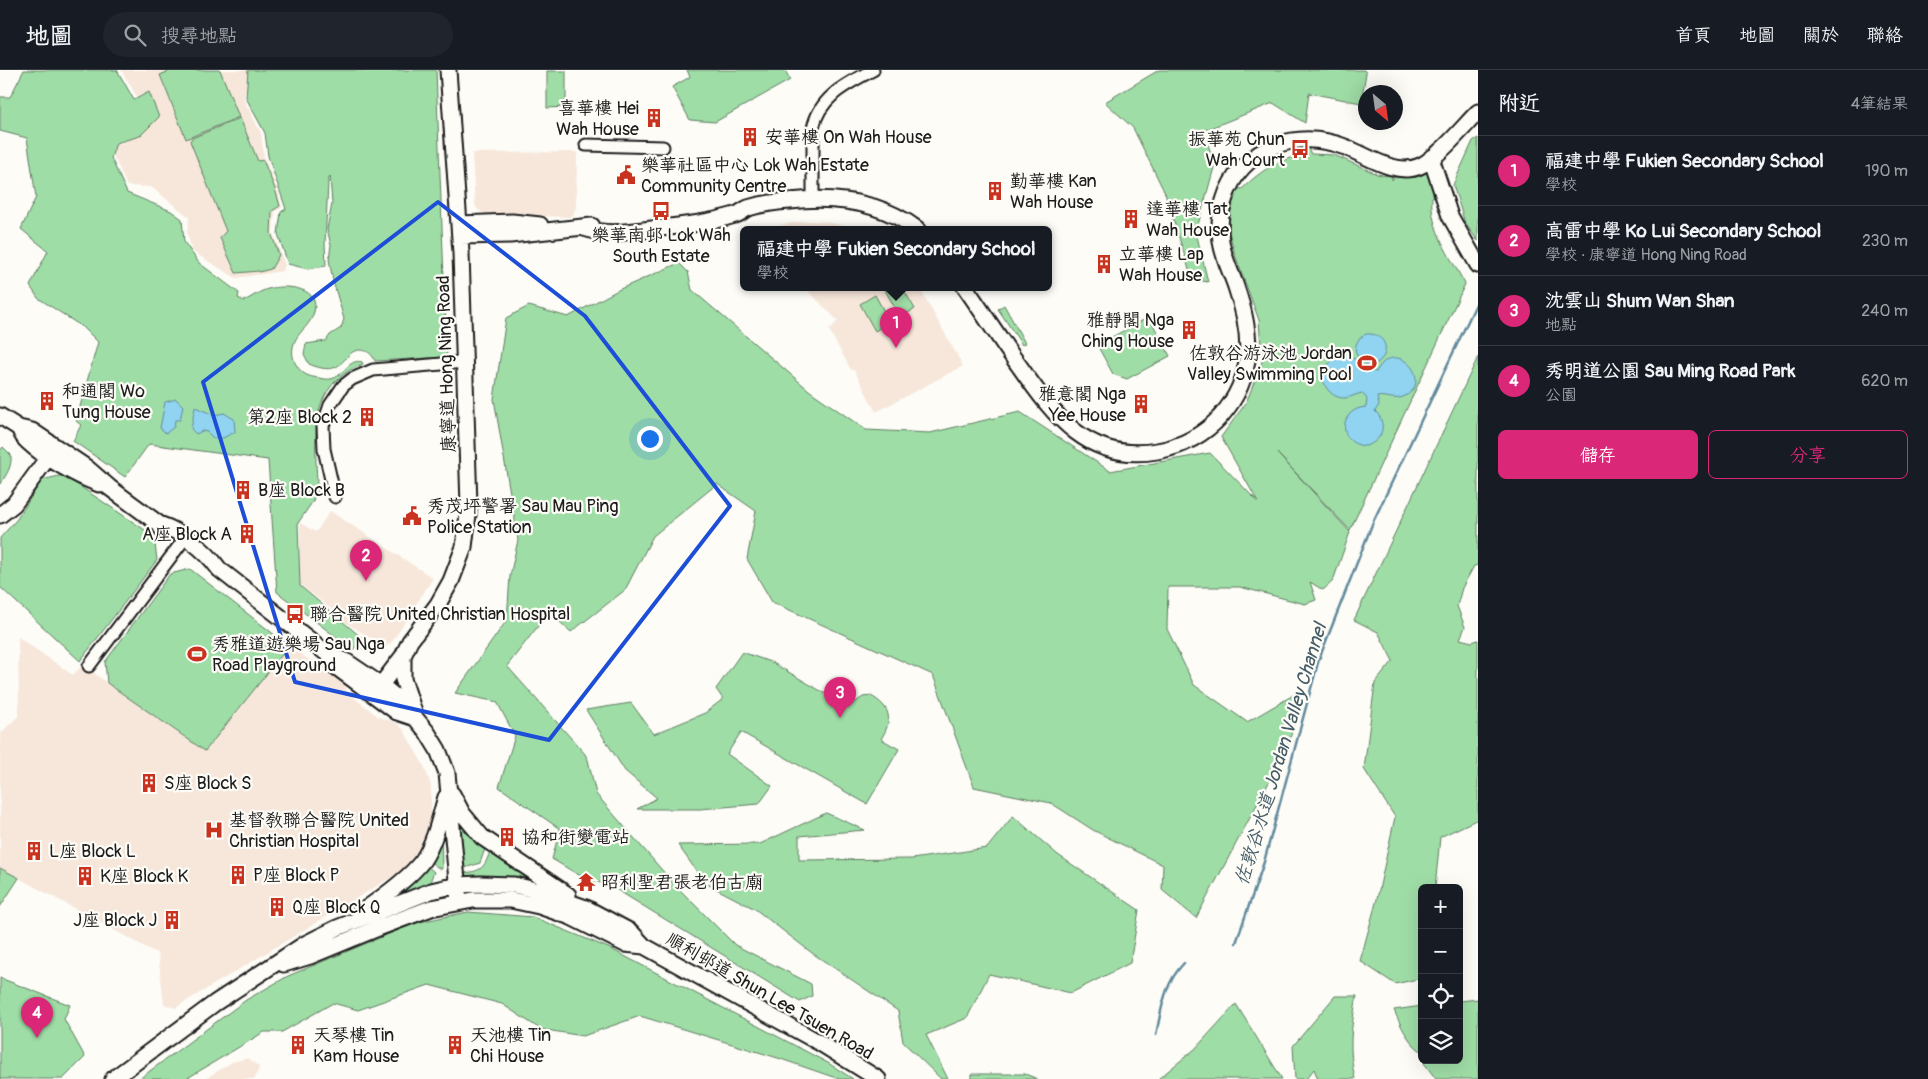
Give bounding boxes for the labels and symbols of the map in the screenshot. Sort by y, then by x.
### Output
north arrow [1358,85,1403,130]
place label: 喜華樓 Hei Wah House [556,97,639,141]
building icon: 喜華樓 Hei Wah House [643,107,665,129]
building icon: 安華樓 On Wah House [739,126,761,148]
place label: 安華樓 On Wah House [765,126,932,149]
place label: 振華苑 Chun Wah Court [1188,128,1286,172]
bus stop icon: 振華苑 Chun Wah Court [1289,138,1311,160]
place label: 樂華社區中心 Lok Wah Estate Community Centre [641,154,869,198]
public building icon: 樂華社區中心 Lok Wah Estate Community Centre [615,164,637,186]
place label: 勤華樓 Kan Wah House [1010,170,1097,214]
building icon: 勤華樓 Kan Wah House [984,180,1006,202]
place label: 達華樓 Tat Wah House [1146,198,1229,242]
bus stop icon: 樂華南邨 Lok Wah South Estate [650,200,672,222]
building icon: 達華樓 Tat Wah House [1120,208,1142,230]
place label: 樂華南邨 Lok Wah South Estate [591,224,731,268]
place label: 立華樓 Lap Wah House [1119,243,1204,287]
building icon: 立華樓 Lap Wah House [1093,253,1115,275]
street label: 康寧道 Hong Ning Road [432,275,461,453]
pin: 1 [880,307,912,348]
place label: 雅靜閣 Nga Ching House [1081,309,1174,353]
building icon: 雅靜閣 Nga Ching House [1178,319,1200,341]
place label: 佐敦谷游泳池 Jordan Valley Swimming Pool [1187,342,1352,386]
sports icon: 佐敦谷游泳池 Jordan Valley Swimming Pool [1356,352,1378,374]
place label: 和通閣 Wo Tung House [62,380,151,424]
place label: 雅意閣 Nga Yee House [1039,383,1126,427]
building icon: 和通閣 Wo Tung House [36,390,58,412]
building icon: 雅意閣 Nga Yee House [1130,393,1152,415]
place label: 第2座 Block 2 [247,406,352,429]
building icon: 第2座 Block 2 [356,406,378,428]
your location [637,426,663,452]
building icon: B座 Block B [232,479,254,501]
place label: B座 Block B [258,479,345,502]
place label: 秀茂坪警署 Sau Mau Ping Police Station [427,495,619,539]
public building icon: 秀茂坪警署 Sau Mau Ping Police Station [401,505,423,527]
place label: A座 Block A [142,523,232,546]
building icon: A座 Block A [236,523,258,545]
pin: 2 [350,540,382,581]
bus stop icon: 聯合醫院 United Christian Hospital [284,603,306,625]
place label: 聯合醫院 United Christian Hospital [310,603,570,626]
water label: 佐敦谷水道 Jordan Valley Channel [1230,618,1333,888]
place label: 秀雅道遊樂場 Sau Nga Road Playground [212,633,385,677]
sports icon: 秀雅道遊樂場 Sau Nga Road Playground [186,643,208,665]
pin: 3 [824,677,856,718]
building icon: S座 Block S [138,772,160,794]
place label: S座 Block S [164,772,252,795]
place label: 基督教聯合醫院 United Christian Hospital [229,809,409,853]
hospital icon: 基督教聯合醫院 United Christian Hospital [203,819,225,841]
building icon: 協和街變電站 [496,826,518,848]
place label: 協和街變電站 [522,826,630,849]
building icon: L座 Block L [23,840,45,862]
place label: L座 Block L [49,840,136,863]
building icon: P座 Block P [227,864,249,886]
place label: P座 Block P [253,864,340,887]
building icon: K座 Block K [74,865,96,887]
place label: K座 Block K [100,865,188,888]
temple icon: 昭利聖君張老伯古廟 [575,871,597,893]
place label: 昭利聖君張老伯古廟 [601,871,763,894]
building icon: Q座 Block Q [266,896,288,918]
place label: Q座 Block Q [292,896,381,919]
place label: J座 Block J [73,909,157,932]
building icon: J座 Block J [161,909,183,931]
street label: 順利邨道 Shun Lee Tsuen Road [662,928,877,1065]
pin: 4 [21,997,53,1038]
place label: 天琴樓 Tin Kam House [313,1024,399,1068]
place label: 天池樓 Tin Chi House [470,1024,551,1068]
building icon: 天琴樓 Tin Kam House [287,1034,309,1056]
building icon: 天池樓 Tin Chi House [444,1034,466,1056]

